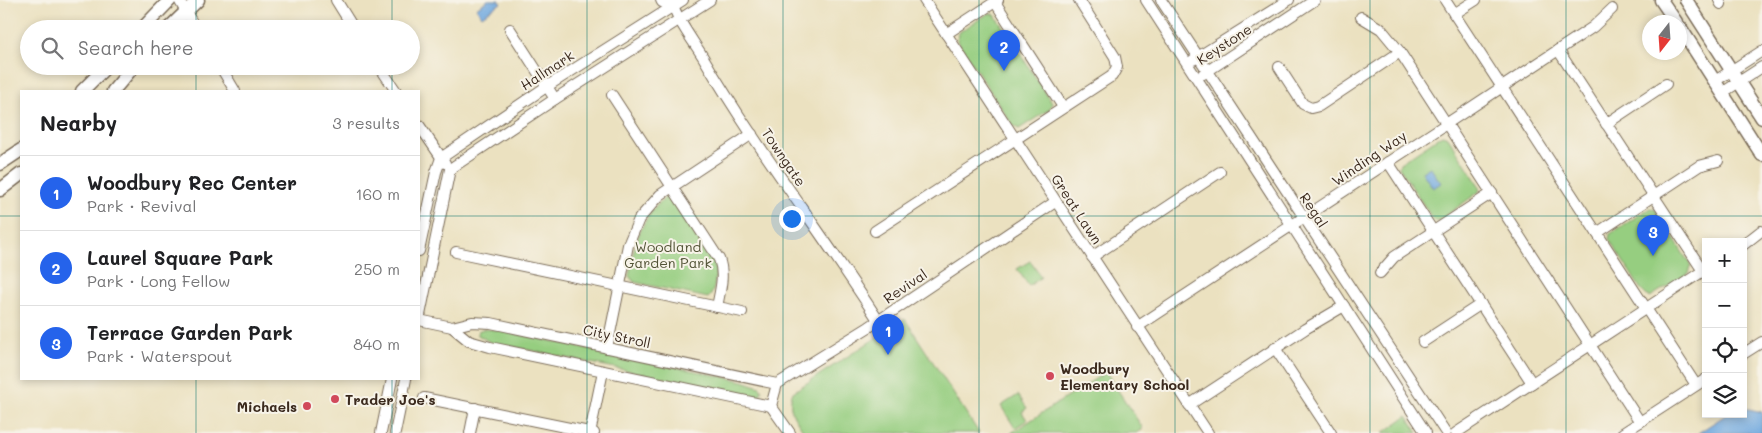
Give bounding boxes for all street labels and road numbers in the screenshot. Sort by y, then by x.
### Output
street label: Keystone [1193,19,1255,69]
street label: Hallmark [517,46,577,94]
street label: Towngate [758,124,810,190]
street label: Winding Way [1328,126,1410,190]
street label: Great Lawn [1047,170,1107,248]
street label: Regal [1296,189,1332,231]
street label: Revival [879,264,931,308]
street label: City Stroll [581,320,653,352]

